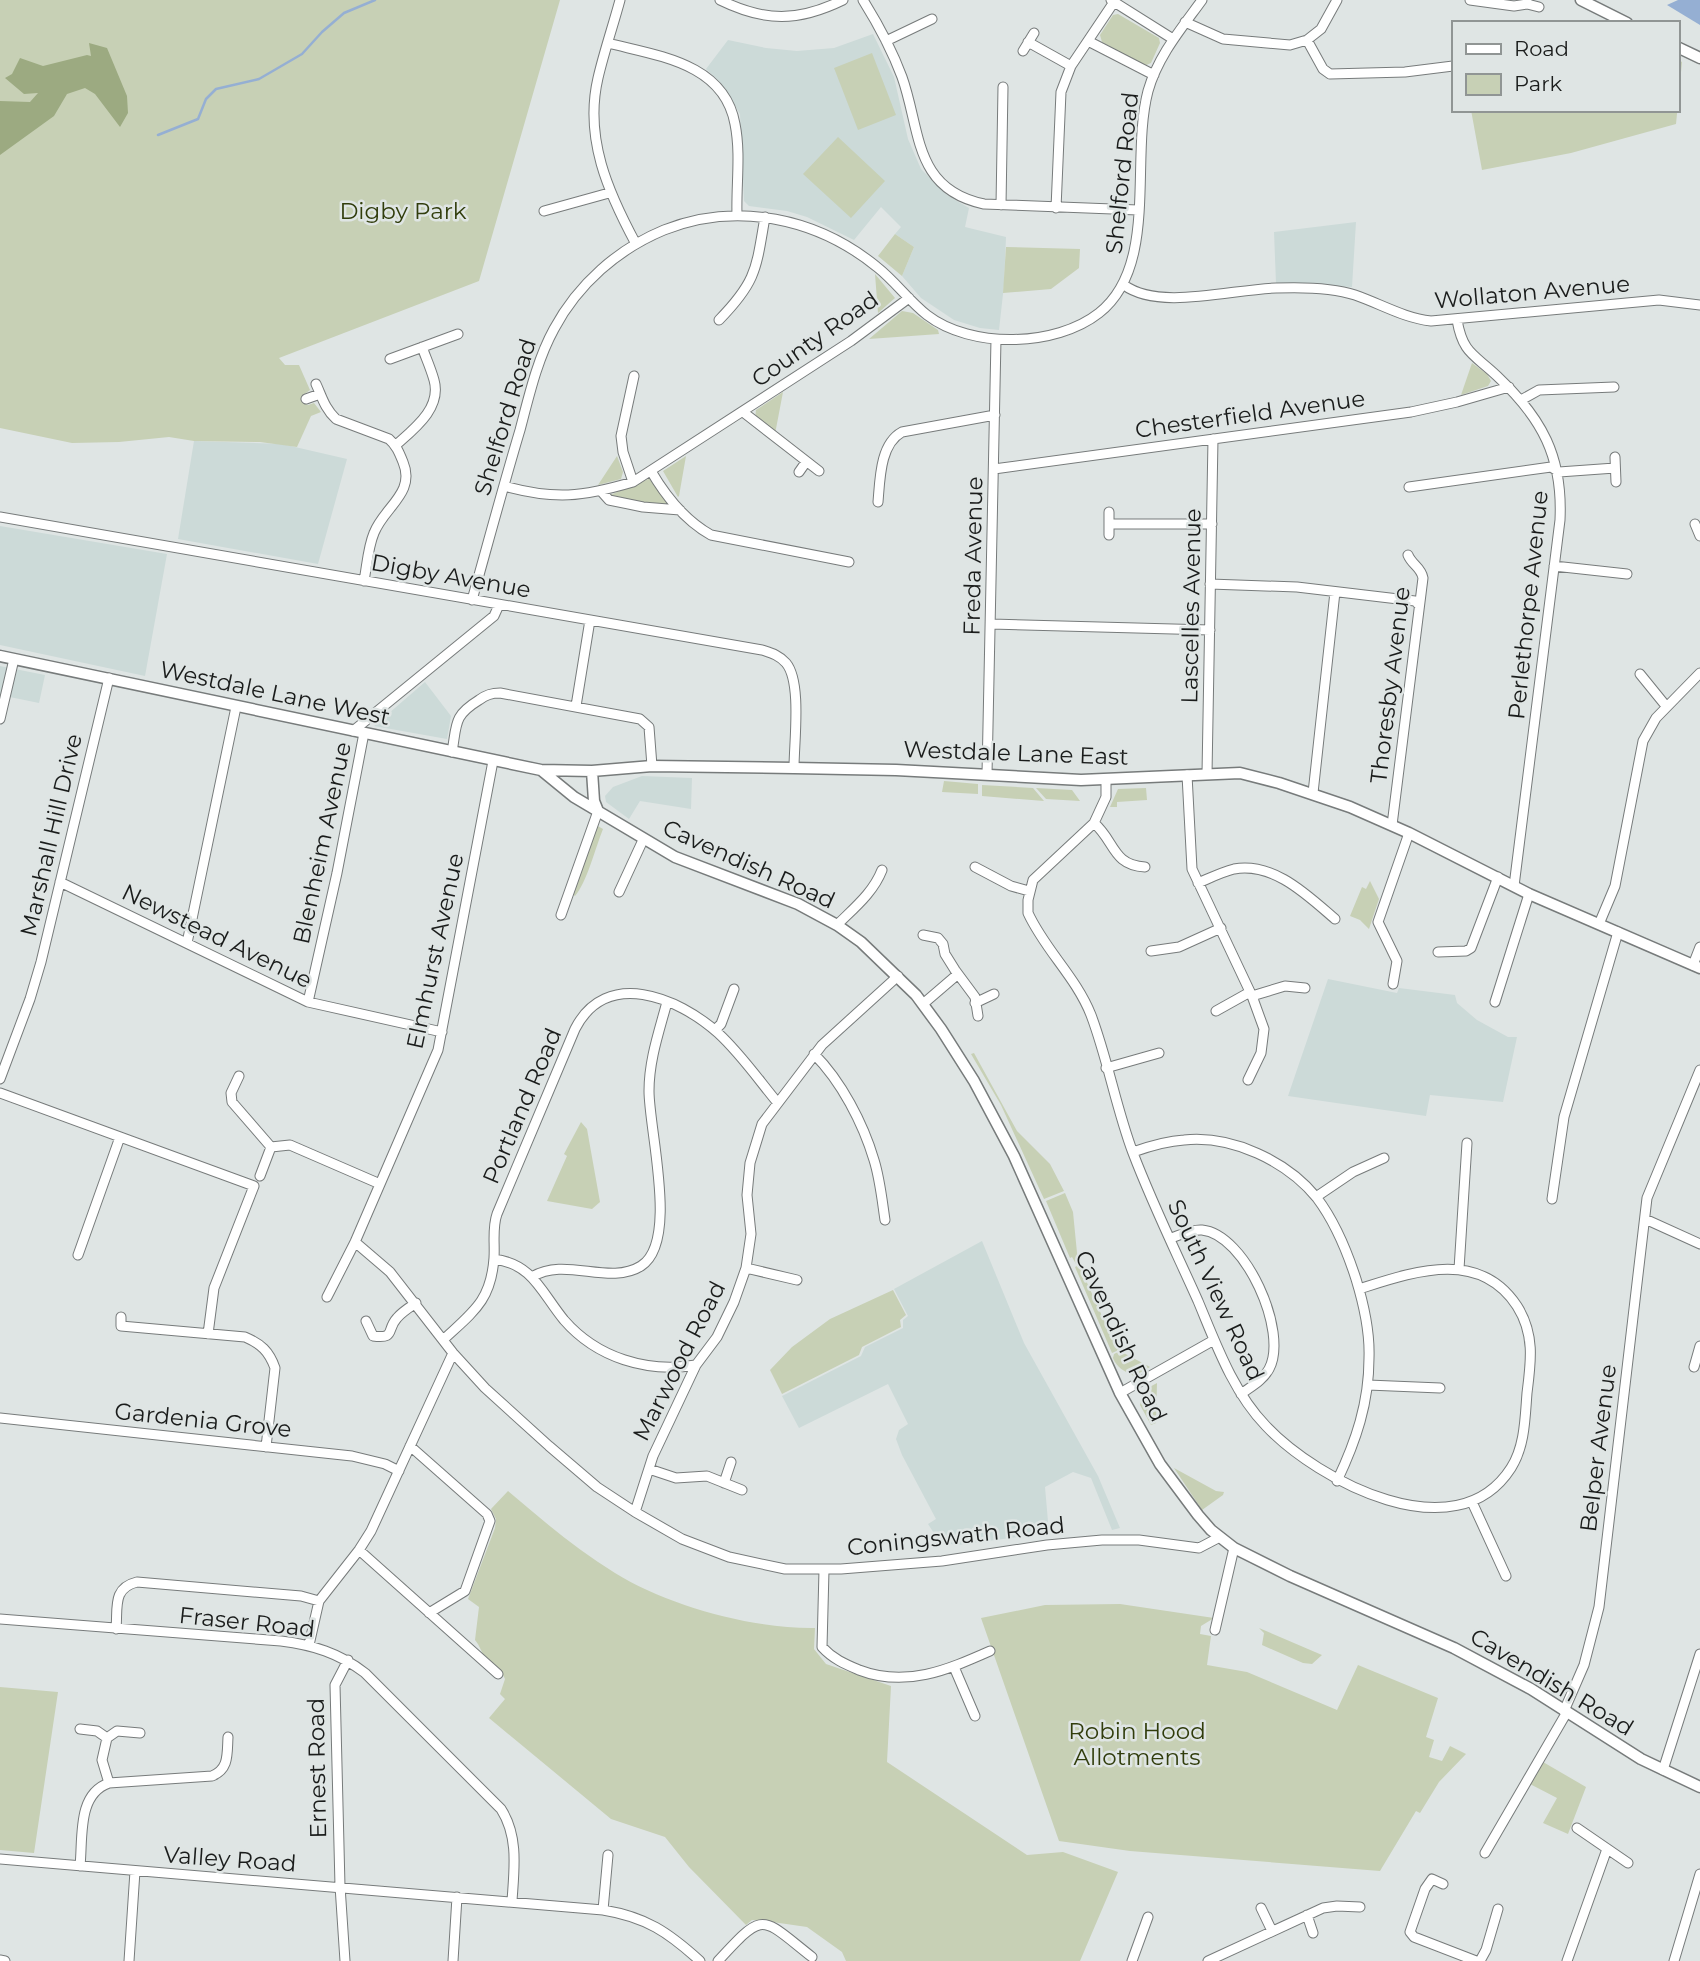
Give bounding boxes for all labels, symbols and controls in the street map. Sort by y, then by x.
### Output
legend [1452,21,1679,112]
text: Road [1514,36,1569,61]
text: Park [1514,71,1562,96]
street label: Shelford Road [1100,91,1144,255]
park label: Digby Park [339,197,467,225]
street label: Wollaton Avenue [1433,269,1631,315]
street label: County Road [746,285,884,393]
street label: Shelford Road [468,335,542,499]
street label: Chesterfield Avenue [1133,384,1367,444]
street label: Freda Avenue [958,476,988,636]
street label: Perlethorpe Avenue [1502,489,1554,721]
street label: Lascelles Avenue [1175,508,1207,704]
street label: Digby Avenue [369,548,533,604]
street label: Thoresby Avenue [1364,585,1416,785]
street label: Westdale Lane West [157,655,393,731]
street label: Marshall Hill Drive [14,731,88,939]
street label: Westdale Lane East [903,735,1129,771]
street label: Blenheim Avenue [287,739,357,947]
street label: Cavendish Road [658,813,840,915]
street label: Elmhurst Avenue [401,850,469,1052]
street label: Newstead Avenue [117,878,317,994]
street label: Portland Road [477,1024,567,1188]
street label: South View Road [1162,1195,1270,1385]
street label: Cavendish Road [1069,1246,1173,1426]
street label: Marwood Road [627,1276,731,1446]
street label: Belper Avenue [1574,1362,1622,1534]
street label: Gardenia Grove [113,1397,293,1443]
street label: Coningswath Road [846,1511,1066,1561]
street label: Fraser Road [178,1601,316,1643]
street label: Cavendish Road [1465,1622,1639,1742]
street label: Ernest Road [302,1697,332,1839]
park label: Robin Hood Allotments [1068,1717,1206,1771]
street label: Valley Road [163,1840,297,1878]

